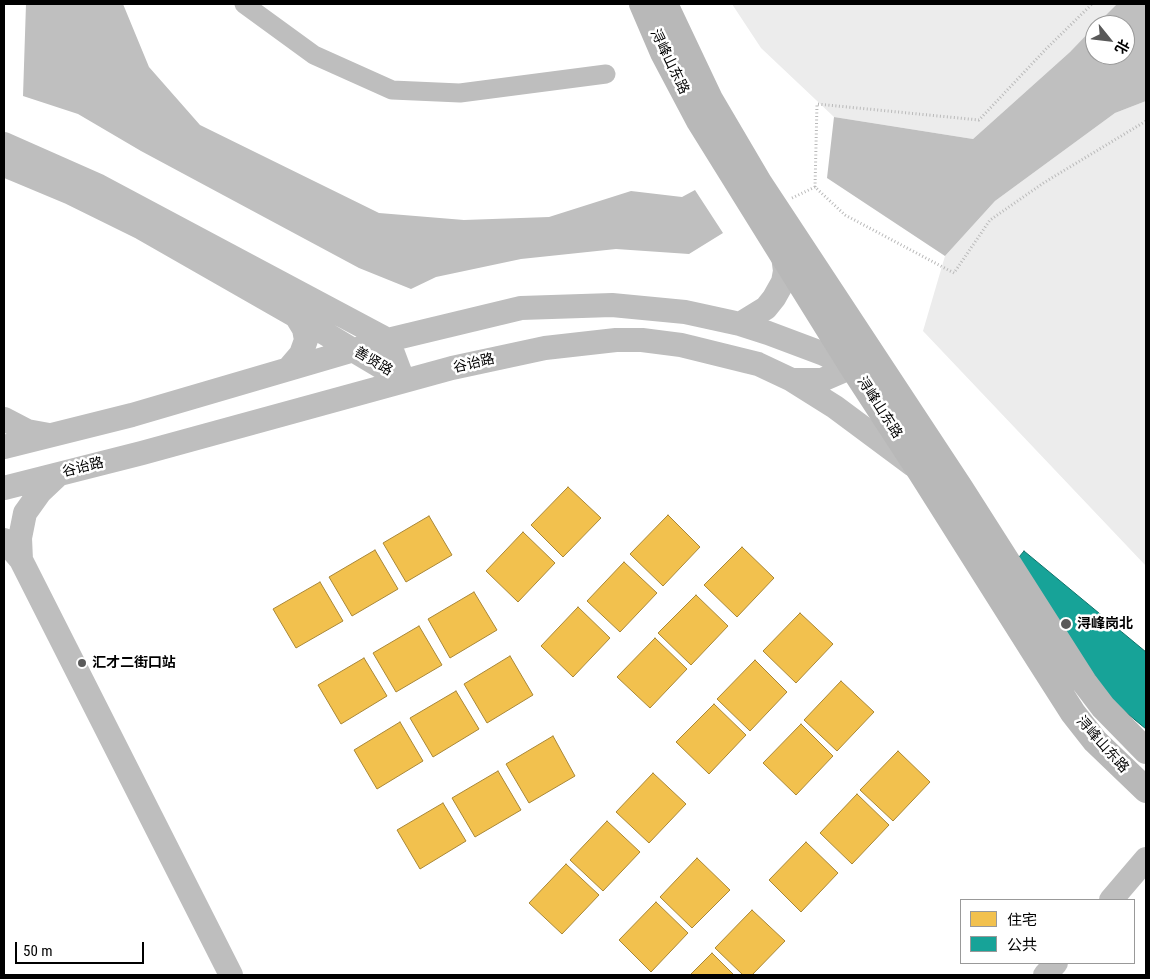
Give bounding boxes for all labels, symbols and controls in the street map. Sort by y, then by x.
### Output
north arrow [1085,15,1135,65]
street label: 浔峰山东路 [646,27,692,97]
text: 北 [1112,37,1133,57]
street label: 善贤路 [351,344,395,380]
street label: 谷诒路 [452,351,496,377]
street label: 浔峰山东路 [853,374,905,442]
street label: 谷诒路 [61,455,105,481]
place label: 浔峰岗北 [1077,616,1133,632]
marker: 浔峰岗北 [1059,617,1073,631]
place label: 汇才二街口站 [92,655,176,671]
marker: 汇才二街口站 [76,657,88,669]
street label: 浔峰山东路 [1072,713,1132,777]
legend [960,899,1135,964]
text: 住宅 [1007,911,1037,929]
scale bar [18,932,146,964]
text: 公共 [1007,936,1037,954]
text: 50 m [23,942,53,960]

